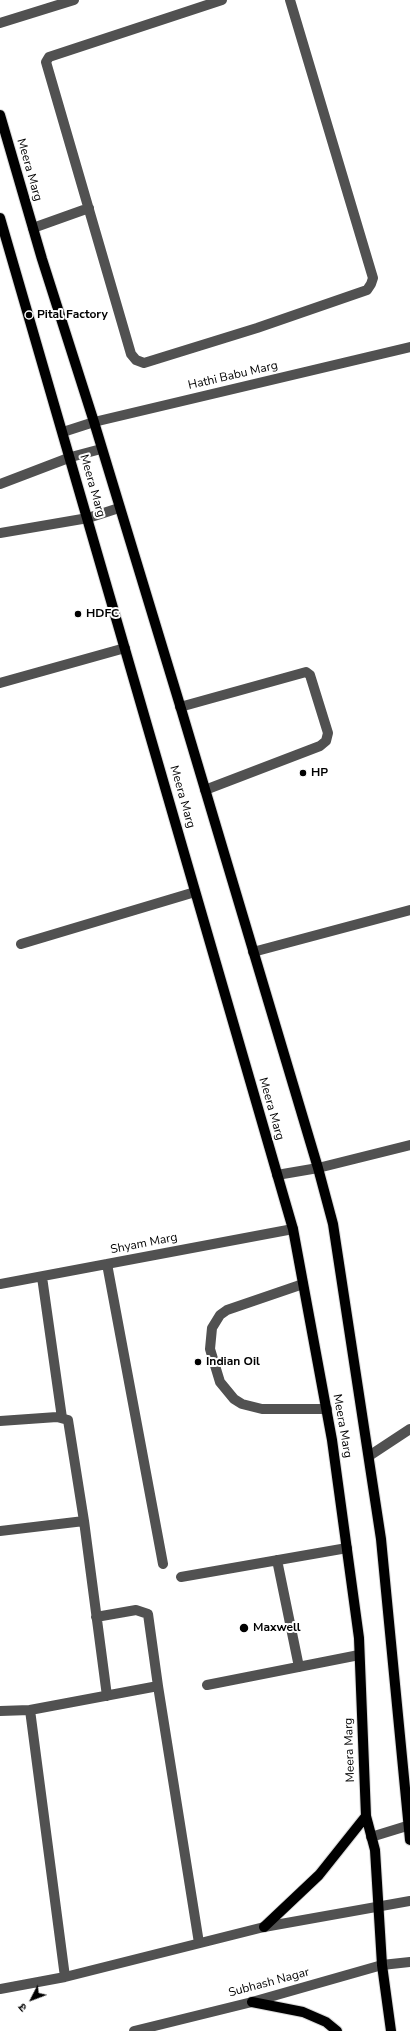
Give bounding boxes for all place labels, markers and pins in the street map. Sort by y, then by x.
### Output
place label: Pital Factory [37,308,108,322]
marker: Pital Factory [24,310,34,320]
place label: HDFC [86,607,119,621]
marker: HDFC [73,609,83,619]
place label: HP [311,766,328,780]
marker: HP [298,768,308,778]
place label: Indian Oil [206,1355,260,1369]
marker: Indian Oil [193,1357,203,1367]
place label: Maxwell [253,1621,301,1635]
marker: Maxwell [238,1622,250,1634]

